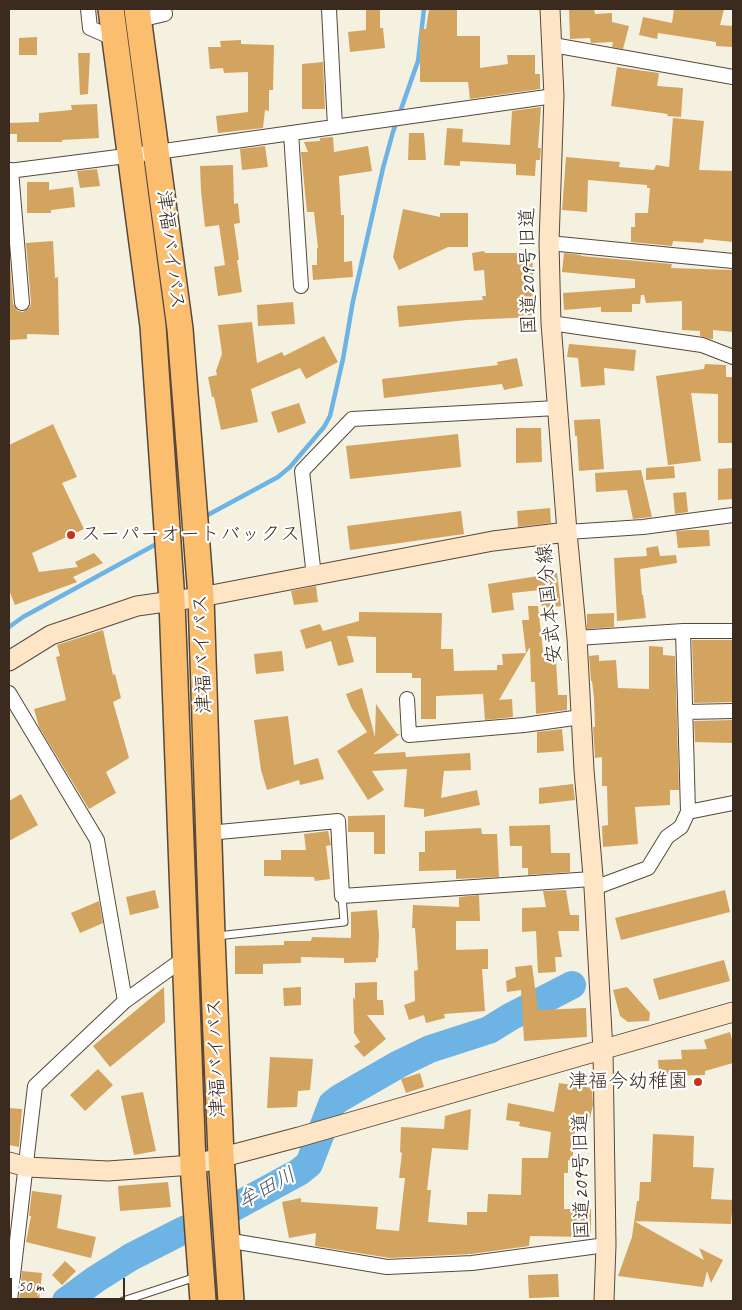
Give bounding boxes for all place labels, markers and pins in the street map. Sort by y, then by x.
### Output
place label: スーパーオートバックス [81,523,300,547]
marker: スーパーオートバックス [65,529,77,541]
place label: 津福今幼稚園 [568,1070,688,1094]
marker: 津福今幼稚園 [692,1076,704,1088]

